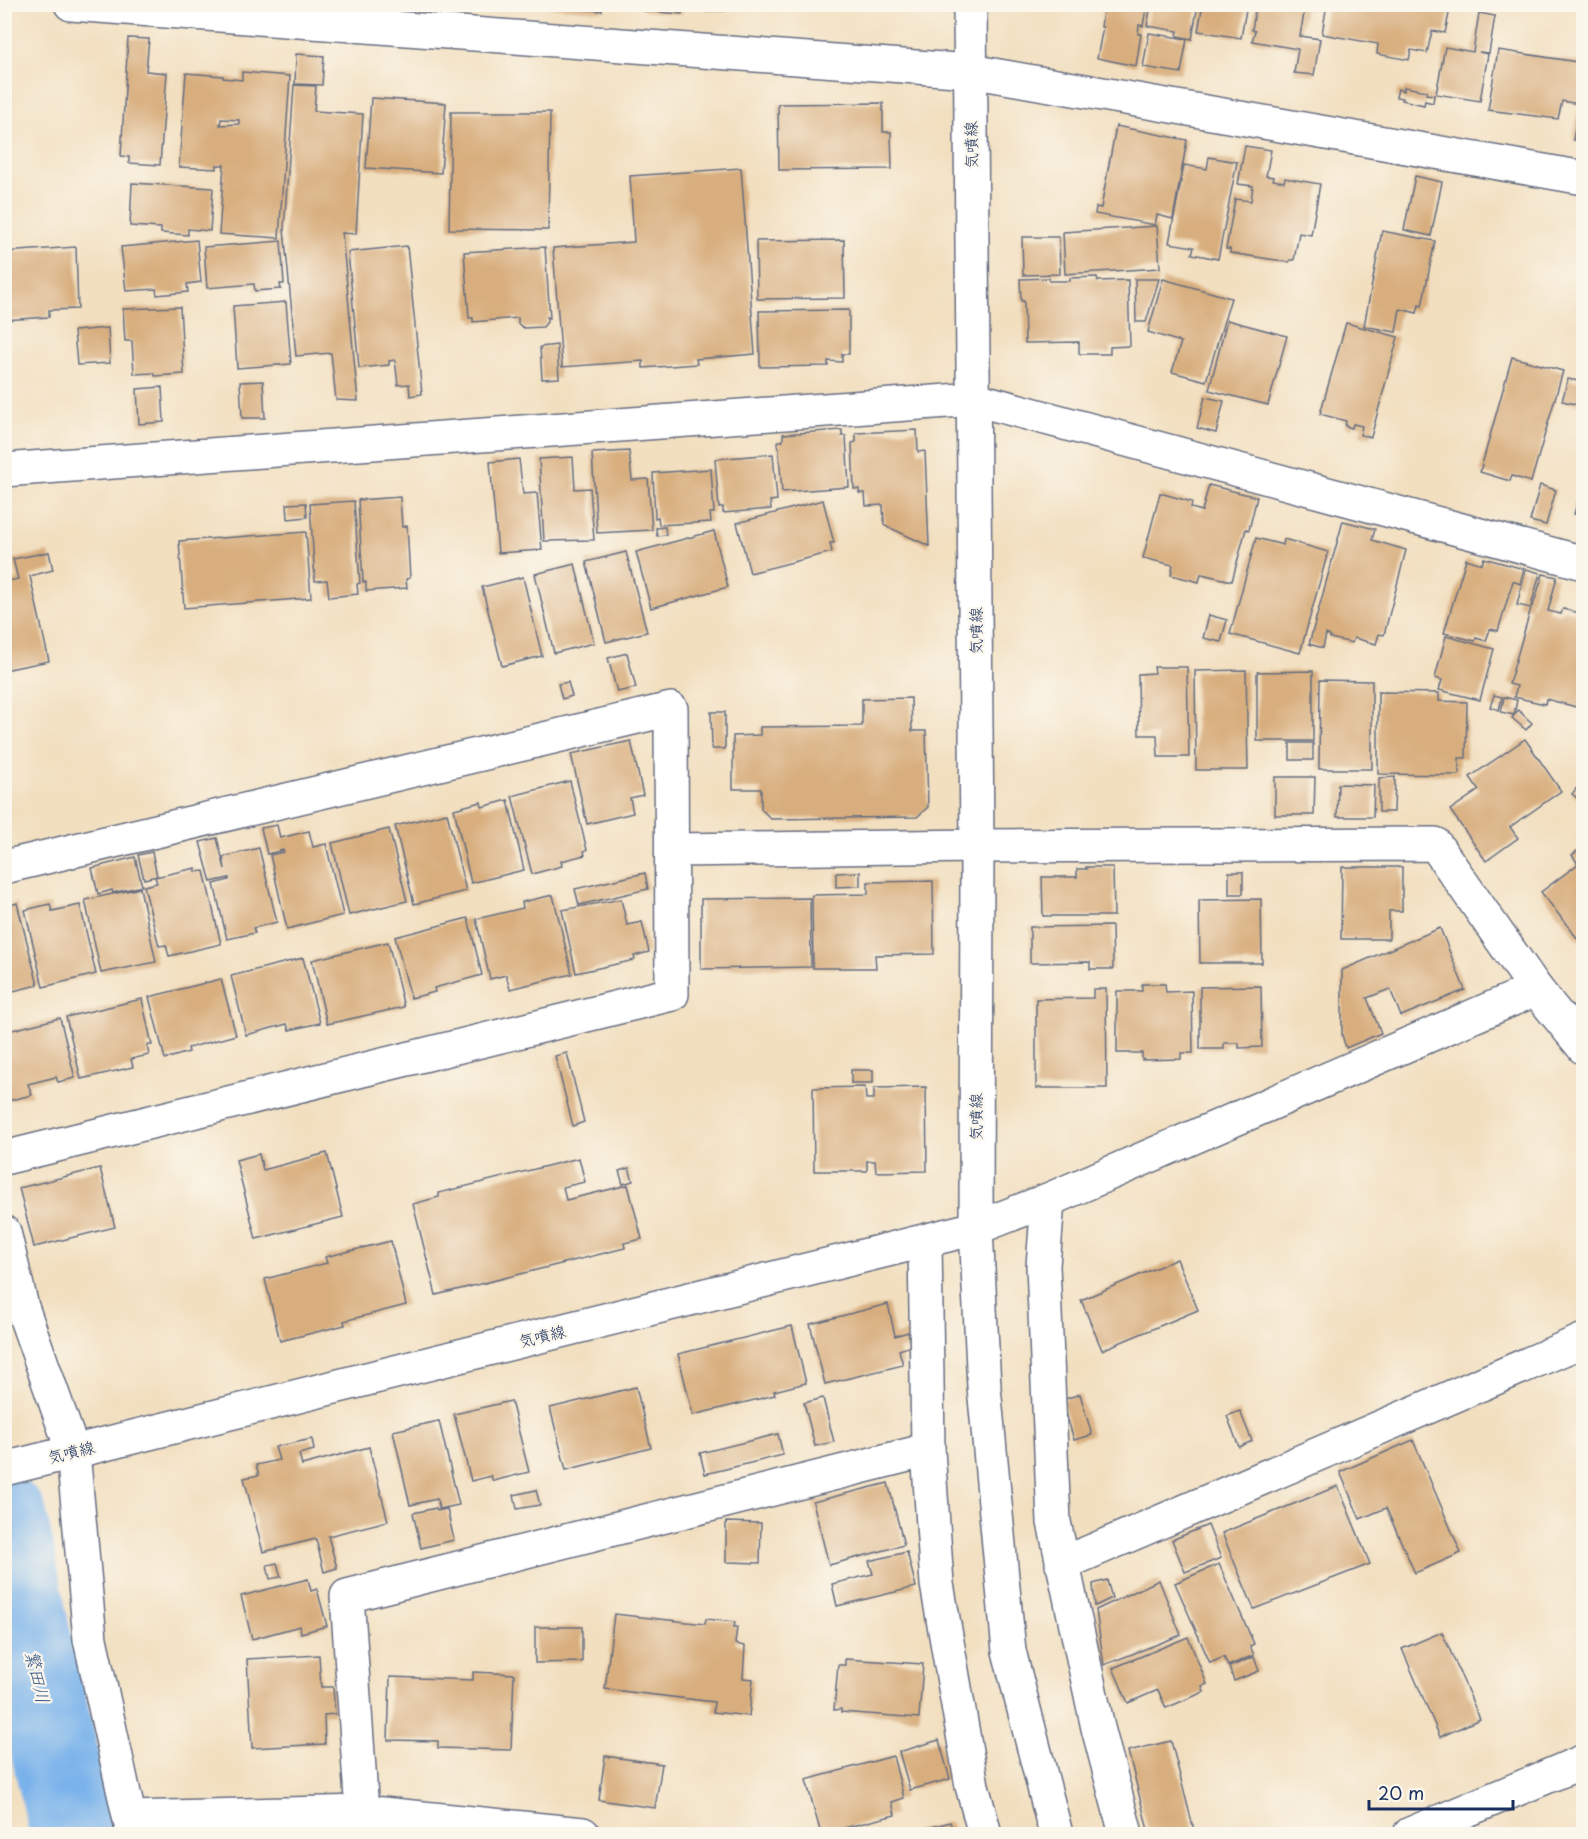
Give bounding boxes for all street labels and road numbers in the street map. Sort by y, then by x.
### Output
street label: 気噴線 [958,121,982,169]
street label: 気噴線 [963,607,987,655]
street label: 気噴線 [963,1093,987,1141]
street label: 気噴線 [516,1318,568,1352]
street label: 気噴線 [45,1434,97,1468]

